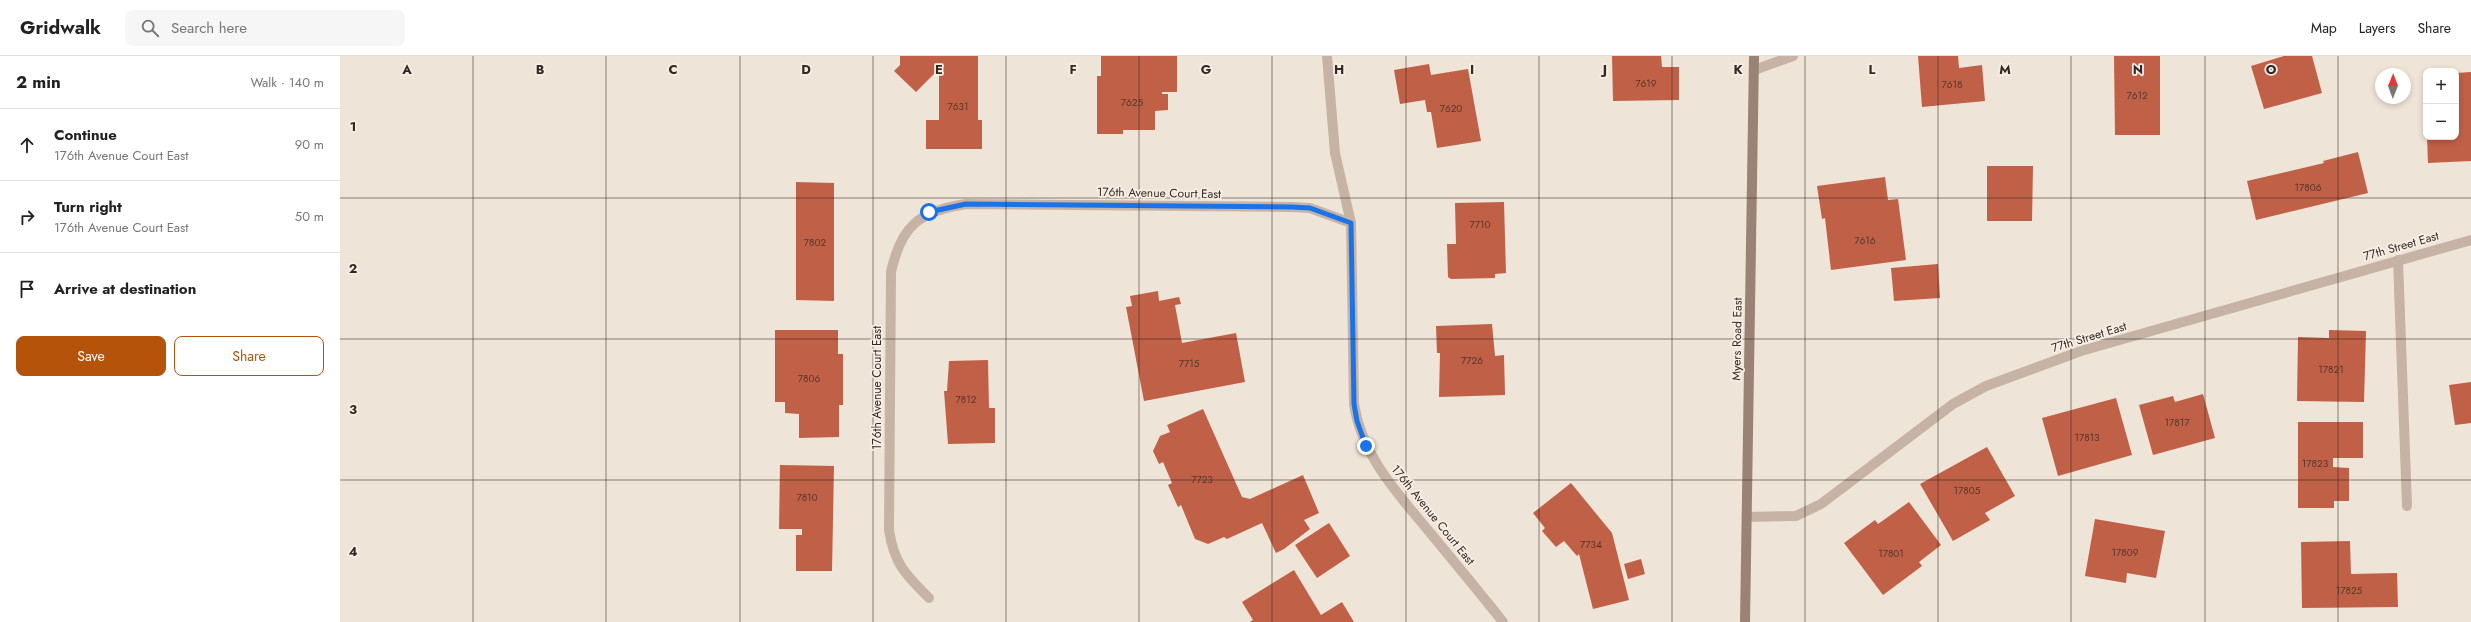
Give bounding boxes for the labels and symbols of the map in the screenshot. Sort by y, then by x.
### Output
text: A [401,60,412,79]
text: B [536,60,545,79]
text: C [668,60,678,79]
text: D [801,60,811,79]
text: E [935,60,943,79]
text: F [1069,60,1077,79]
text: G [1201,60,1212,79]
text: H [1334,60,1344,79]
text: I [1470,60,1474,79]
text: J [1600,60,1607,79]
text: K [1733,60,1743,79]
text: L [1869,60,1876,79]
text: M [1999,60,2011,79]
text: N [2133,60,2143,79]
text: O [2266,60,2277,79]
north arrow [2375,68,2411,104]
house number: 7619 [1635,76,1657,91]
house number: 7618 [1942,77,1962,92]
house number: 7612 [2126,88,2148,103]
house number: 7625 [1121,95,1144,110]
house number: 7631 [948,99,968,114]
house number: 7620 [1440,101,1462,116]
text: 1 [350,117,356,136]
house number: 17806 [2295,180,2322,195]
street label: 176th Avenue Court East [1097,183,1221,203]
route start [920,203,938,221]
house number: 7710 [1470,217,1491,232]
street label: 77th Street East [2361,227,2441,265]
house number: 7616 [1854,233,1876,248]
house number: 7802 [804,235,827,250]
text: 2 [349,259,357,278]
street label: Myers Road East [1727,297,1747,381]
street label: 77th Street East [2049,317,2129,357]
street label: 176th Avenue Court East [868,326,886,450]
house number: 7726 [1461,353,1483,368]
house number: 7715 [1179,356,1200,371]
house number: 17821 [2318,362,2344,377]
house number: 7806 [798,371,820,386]
house number: 7812 [956,392,977,407]
text: 3 [349,400,357,419]
house number: 17817 [2165,415,2190,430]
house number: 17813 [2074,430,2100,445]
route end [1357,437,1375,455]
house number: 17823 [2302,456,2329,471]
street label: 176th Avenue Court East [1387,461,1479,569]
house number: 7723 [1191,472,1213,487]
house number: 17805 [1954,483,1981,498]
house number: 7810 [796,490,818,505]
house number: 7734 [1580,537,1602,552]
text: 4 [348,542,358,561]
house number: 17809 [2112,545,2139,560]
house number: 17801 [1878,546,1904,561]
house number: 17825 [2336,583,2363,598]

